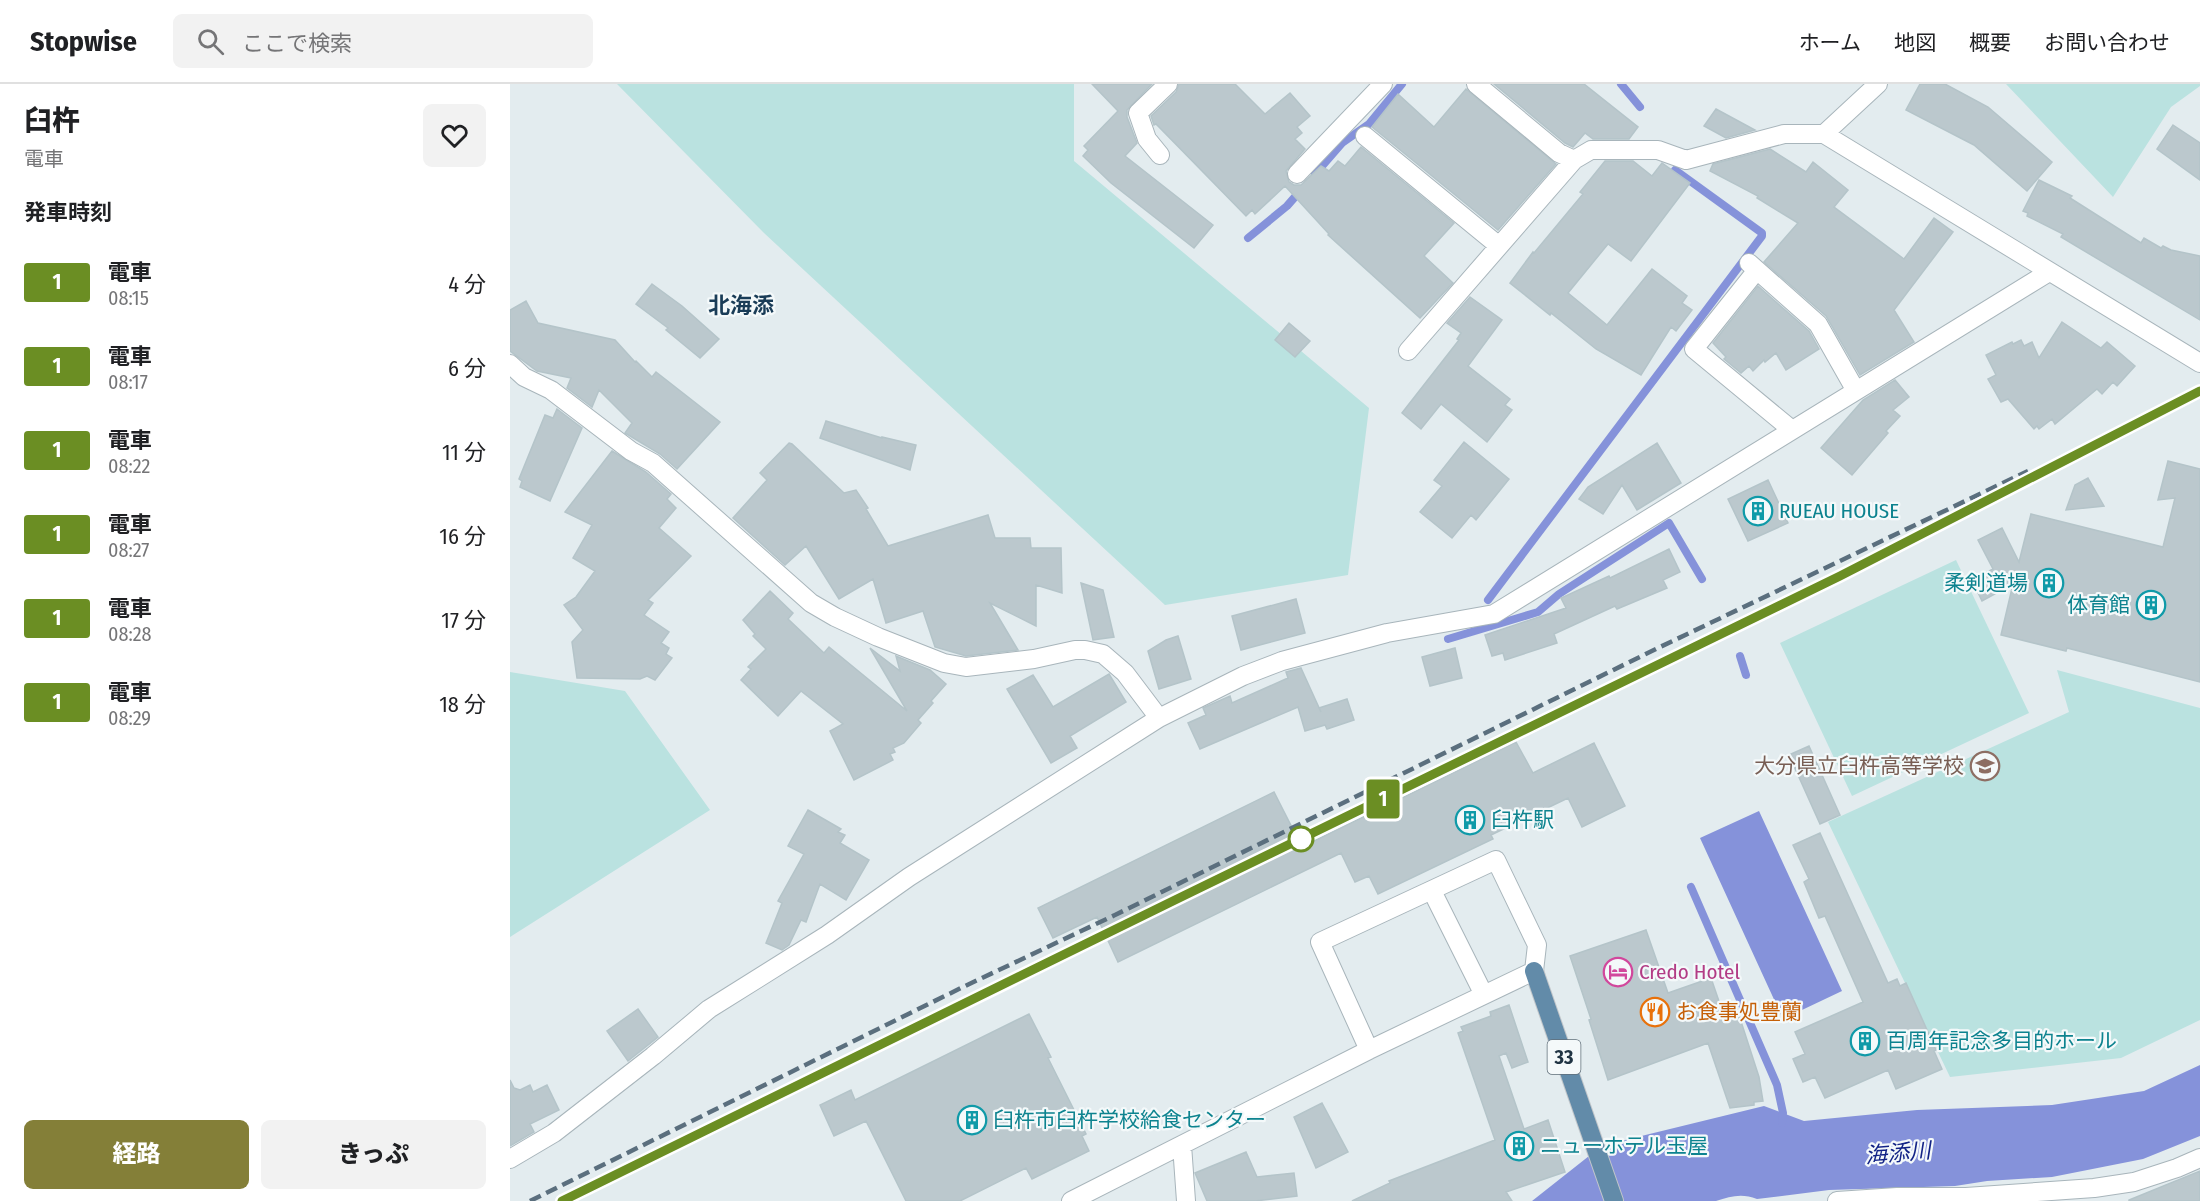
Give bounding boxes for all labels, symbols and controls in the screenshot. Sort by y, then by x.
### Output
search box [173,14,593,68]
text: Stopwise [30,25,137,58]
icon: search [194,25,227,58]
text: ここで検索 [242,30,352,57]
text: ホーム [1799,30,1861,56]
text: 地図 [1894,30,1936,56]
text: 概要 [1969,30,2011,56]
text: お問い合わせ [2044,30,2170,56]
text: 臼杵 [24,104,80,137]
button: heart [423,104,486,167]
text: 電車 [24,147,64,171]
text: 発車時刻 [24,199,112,226]
text: 電車 [108,259,152,286]
text: 1 [53,269,61,295]
text: 4 分 [448,271,486,298]
text: 08:15 [108,286,149,310]
district label: 北海添 [708,292,774,319]
text: 電車 [108,343,152,370]
text: 1 [53,353,61,379]
text: 6 分 [448,355,486,382]
text: 08:17 [108,370,148,394]
text: 電車 [108,427,152,454]
text: 1 [53,437,61,463]
text: 11 分 [442,439,486,466]
text: 08:22 [108,454,150,478]
building icon: RUEAU HOUSE [1742,495,1774,527]
place label: RUEAU HOUSE [1779,498,1899,524]
text: 電車 [108,511,152,538]
text: 1 [53,521,61,547]
text: 16 分 [439,523,486,550]
text: 08:27 [108,538,149,562]
building icon: 柔剣道場 [2033,567,2065,599]
place label: 柔剣道場 [1944,570,2028,596]
building icon: 体育館 [2135,589,2167,621]
place label: 体育館 [2067,592,2130,618]
text: 電車 [108,595,152,622]
text: 1 [53,605,61,631]
text: 17 分 [441,607,486,634]
text: 08:28 [108,622,151,646]
text: 電車 [108,679,152,706]
text: 1 [53,689,61,715]
text: 18 分 [439,691,486,718]
text: 08:29 [108,706,151,730]
school or university icon: 大分県立臼杵高等学校 [1969,750,2001,782]
place label: 大分県立臼杵高等学校 [1754,753,1964,779]
line badge: 1 [1364,780,1402,818]
text: 1 [1379,786,1387,812]
building icon: 臼杵駅 [1454,804,1486,836]
place label: 臼杵駅 [1491,807,1554,833]
unlabelled marker [1288,826,1314,852]
hotel icon: Credo Hotel [1602,956,1634,988]
place label: Credo Hotel [1639,959,1740,985]
restaurant icon: お食事処豊蘭 [1639,996,1671,1028]
place label: お食事処豊蘭 [1676,999,1802,1025]
building icon: 百周年記念多目的ホール [1849,1025,1881,1057]
place label: 百周年記念多目的ホール [1886,1028,2117,1054]
road number: 33 [1548,1040,1580,1074]
building icon: 臼杵市臼杵学校給食センター [956,1104,988,1136]
place label: 臼杵市臼杵学校給食センター [993,1107,1266,1133]
button: 経路 [24,1120,249,1189]
button: きっぷ [261,1120,486,1189]
building icon: ニューホテル玉屋 [1503,1130,1535,1162]
place label: ニューホテル玉屋 [1540,1133,1708,1159]
water label: 海添川 [1864,1137,1934,1169]

